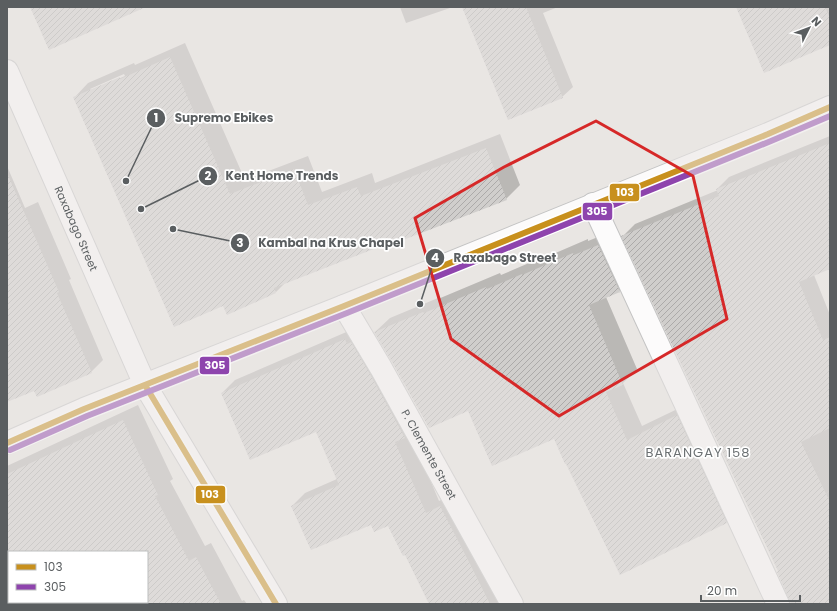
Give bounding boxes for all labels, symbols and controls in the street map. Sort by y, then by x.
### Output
north arrow [789,8,829,48]
text: N [808,13,825,30]
callout: Supremo Ebikes [146,106,281,130]
text: 1 [154,109,158,126]
text: Supremo Ebikes [175,109,274,126]
callout: Kent Home Trends [198,164,347,188]
text: 2 [205,167,212,184]
text: Kent Home Trends [226,167,339,184]
street label: Raxabago Street [50,183,102,274]
line badge: 103 [609,183,640,202]
text: 103 [616,184,634,200]
line badge: 305 [582,202,613,221]
text: 305 [587,203,607,219]
callout: Kambal na Krus Chapel [230,231,412,255]
text: 3 [236,234,244,251]
text: Kambal na Krus Chapel [258,234,404,251]
callout: Raxabago Street [425,246,564,270]
text: 4 [431,249,439,266]
text: Raxabago Street [454,249,557,266]
line badge: 305 [199,356,230,375]
text: 305 [205,357,225,373]
street label: P. Clemente Street [397,406,460,502]
district label: BARANGAY 158 [645,443,751,462]
line badge: 103 [195,485,226,504]
text: 103 [201,486,219,502]
legend [8,551,148,603]
text: 103 [44,558,62,575]
scale bar [701,577,800,603]
text: 305 [44,578,66,595]
text: 20 m [707,582,737,599]

